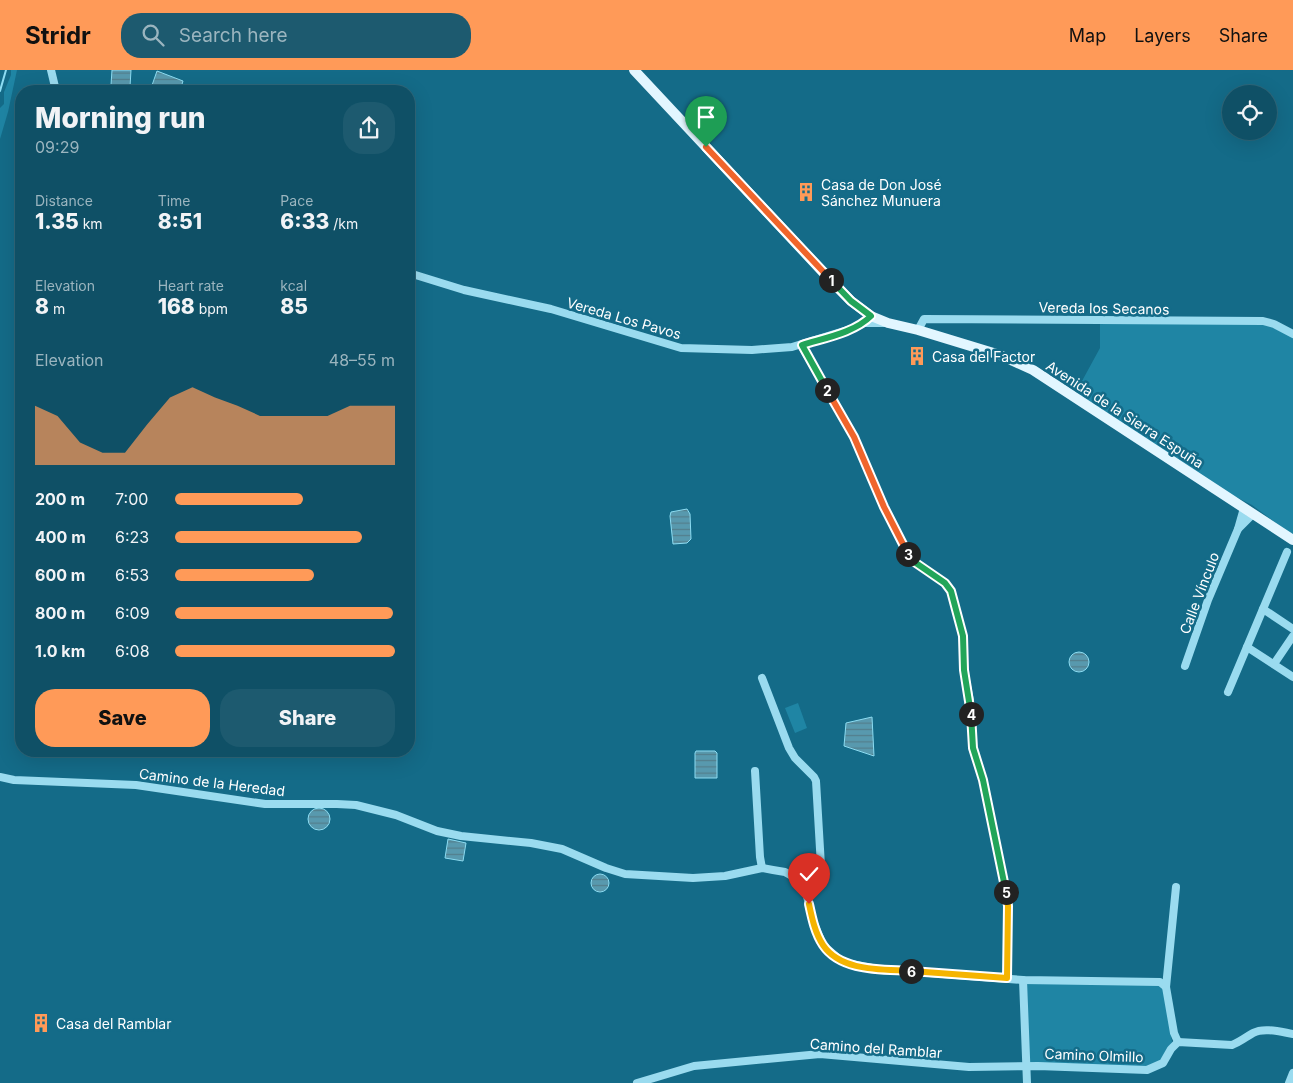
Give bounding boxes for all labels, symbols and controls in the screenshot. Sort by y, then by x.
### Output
search box [121,13,471,58]
text: Stridr [25,21,91,50]
icon: search [139,21,167,49]
text: Search here [179,24,287,47]
text: Map [1069,25,1106,46]
text: Layers [1134,25,1191,46]
text: Share [1219,25,1268,46]
map controls [1222,85,1277,140]
button: locate [1222,85,1277,140]
pin [685,96,727,147]
text: Morning run [35,101,205,135]
button: share [343,102,395,154]
icon: arrive [692,103,720,131]
text: 09:29 [35,137,79,157]
place label: Casa de Don José Sánchez Munuera [821,176,942,209]
building icon: Casa de Don José Sánchez Munuera [795,181,817,203]
text: Distance [35,192,93,209]
text: Time [158,192,191,209]
text: Pace [280,192,313,209]
text: 1.35 [35,209,79,234]
text: 8:51 [158,209,202,234]
text: 6:33 [280,209,329,234]
text: km [79,215,103,232]
text: /km [329,215,358,232]
pin: 1 [818,268,844,292]
text: 1 [828,272,835,289]
text: Elevation [35,277,95,294]
text: Heart rate [158,277,224,294]
text: kcal [280,277,307,294]
text: 8 [35,294,49,319]
text: 168 [158,294,195,319]
text: 85 [280,294,308,319]
street label: Vereda Los Pavos [565,294,683,342]
street label: Vereda los Secanos [1038,298,1170,318]
text: m [49,300,65,317]
text: bpm [195,300,228,317]
building icon: Casa del Factor [906,345,928,367]
place label: Casa del Factor [932,348,1035,365]
text: Elevation [35,350,104,370]
text: 48–55 m [329,350,395,370]
street label: Avenida de la Sierra Espuña [1043,357,1207,471]
pin: 2 [814,378,840,402]
text: 2 [823,382,832,399]
text: 200 m [35,489,85,509]
text: 7:00 [115,489,148,509]
text: 400 m [35,527,86,547]
text: 6:23 [115,527,149,547]
pin: 3 [896,542,920,566]
text: 3 [904,546,913,563]
street label: Calle Vínculo [1176,550,1222,636]
text: 600 m [35,565,85,585]
text: 6:53 [115,565,149,585]
text: 800 m [35,603,85,623]
text: 6:09 [115,603,150,623]
text: 1.0 km [35,641,85,661]
text: 6:08 [115,641,150,661]
button: Save [35,689,210,747]
button: Share [220,689,395,747]
pin: 4 [958,702,984,726]
text: 4 [967,706,976,723]
street label: Camino de la Heredad [138,765,286,799]
pin [788,853,830,904]
icon: check [795,860,823,888]
pin: 5 [994,880,1018,904]
text: 5 [1002,884,1011,901]
pin: 6 [898,958,924,984]
text: 6 [907,963,916,980]
building icon: Casa del Ramblar [30,1012,52,1034]
place label: Casa del Ramblar [56,1015,172,1032]
street label: Camino del Ramblar [809,1035,943,1061]
street label: Camino Olmillo [1044,1045,1144,1065]

